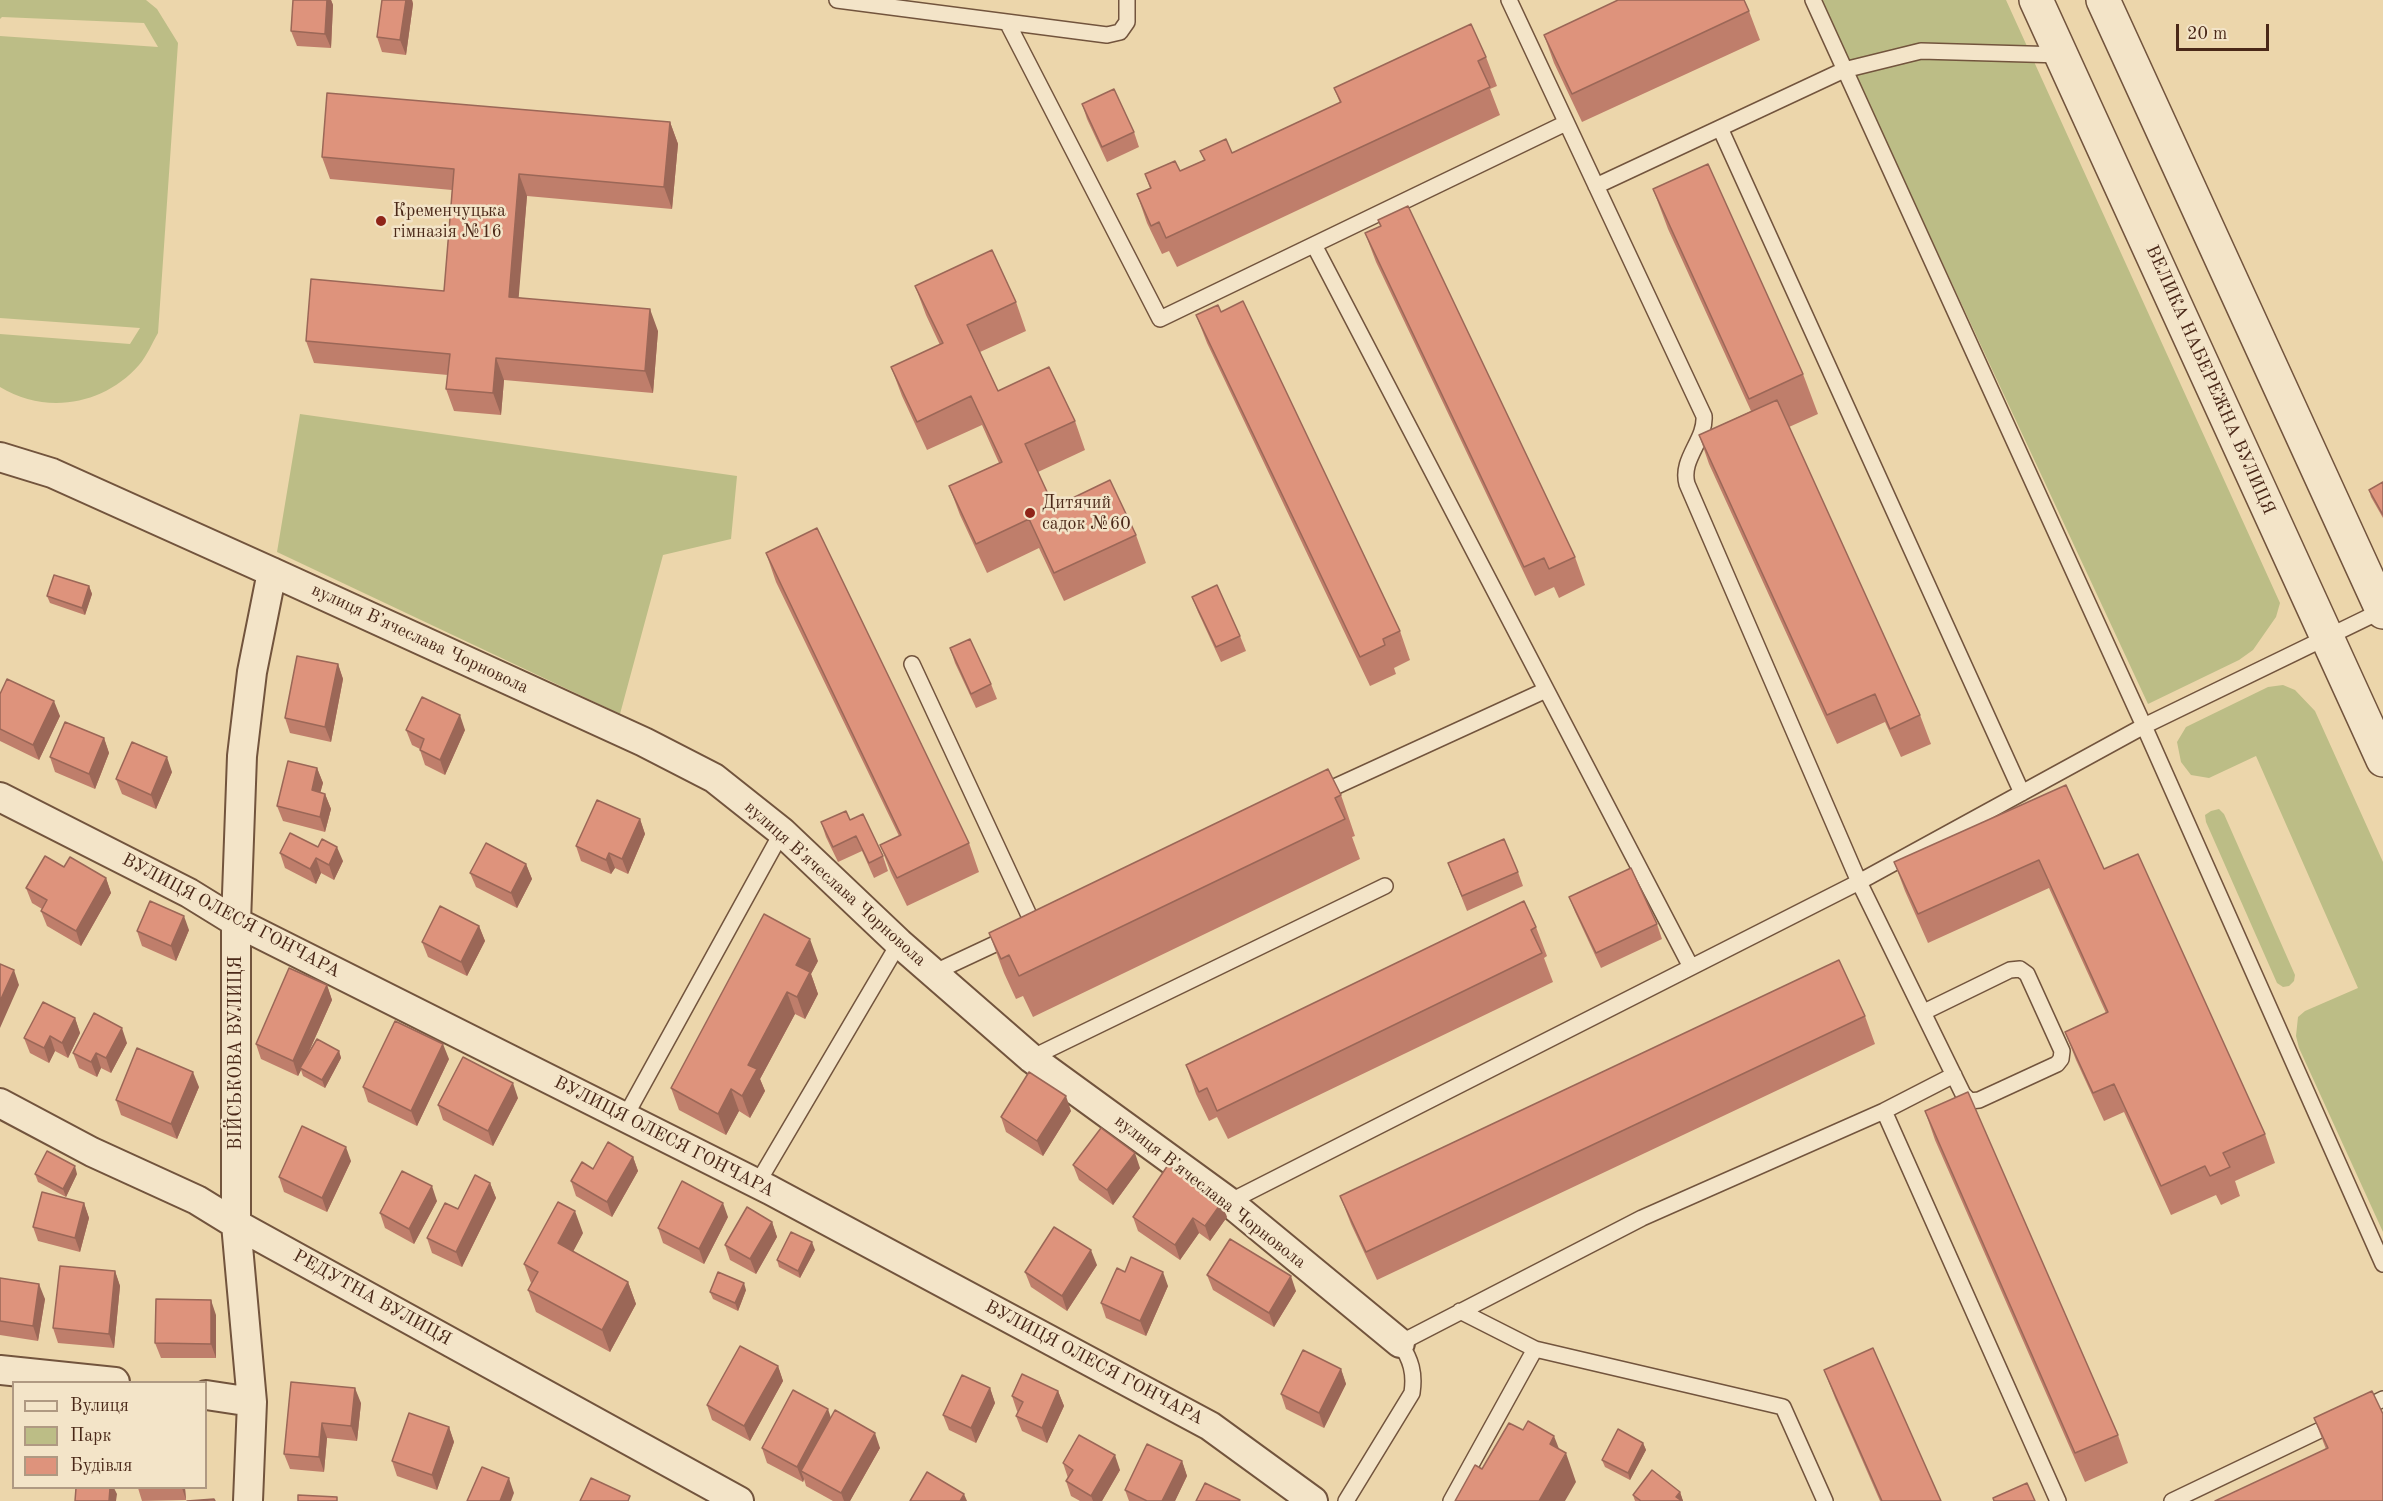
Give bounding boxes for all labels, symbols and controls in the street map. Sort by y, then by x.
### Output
scale bar [2179,12,2272,50]
text: 20 m [2187,25,2227,43]
place label: Кременчуцька гімназія №16 [393,200,506,242]
marker: Кременчуцька гімназія №16 [374,214,388,228]
street label: ВЕЛИКА НАБЕРЕЖНА ВУЛИЦЯ [2141,242,2279,518]
place label: Дитячий садок №60 [1042,492,1131,534]
marker: Дитячий садок №60 [1023,506,1037,520]
street label: вулиця Вʼячеслава Чорновола [308,579,532,699]
street label: вулиця Вʼячеслава Чорновола [740,797,930,971]
street label: ВУЛИЦЯ ОЛЕСЯ ГОНЧАРА [118,849,344,983]
street label: ВІЙСЬКОВА ВУЛИЦЯ [225,956,247,1150]
street label: ВУЛИЦЯ ОЛЕСЯ ГОНЧАРА [550,1072,778,1202]
street label: вулиця Вʼячеслава Чорновола [1110,1111,1310,1273]
street label: РЕДУТНА ВУЛИЦЯ [289,1245,455,1351]
street label: ВУЛИЦЯ ОЛЕСЯ ГОНЧАРА [981,1296,1207,1430]
legend [12,1381,207,1489]
text: Вулиця [70,1397,129,1415]
text: Парк [70,1427,111,1445]
text: Будівля [70,1457,132,1475]

